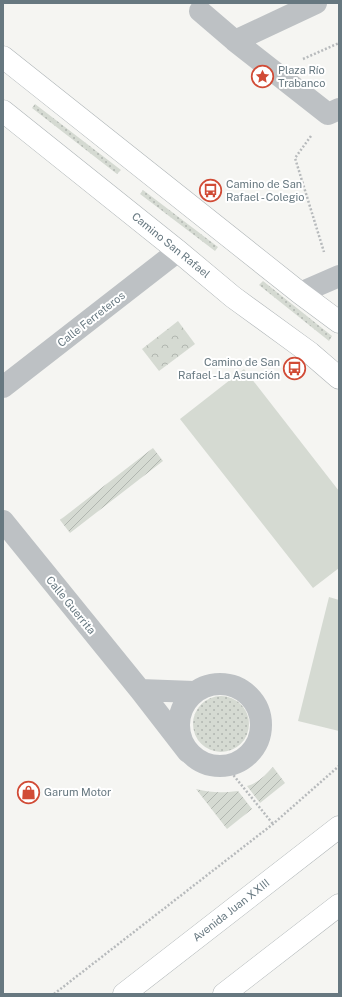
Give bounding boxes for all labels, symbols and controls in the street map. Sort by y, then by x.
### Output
place icon: Plaza Río Trabanco [249,63,275,89]
place label: Plaza Río Trabanco [278,64,325,89]
bus stop icon: Camino de San Rafael - Colegio [198,177,224,203]
place label: Camino de San Rafael - Colegio [226,178,305,203]
street label: Camino San Rafael [130,210,212,280]
street label: Calle Ferreteros [55,289,127,349]
bus stop icon: Camino de San Rafael - La Asunción [282,355,308,381]
place label: Camino de San Rafael - La Asunción [178,356,280,381]
street label: Calle Guerrita [44,574,98,636]
shop icon: Garum Motor [16,779,42,805]
place label: Garum Motor [44,786,111,798]
street label: Avenida Juan XXIII [190,876,272,944]

